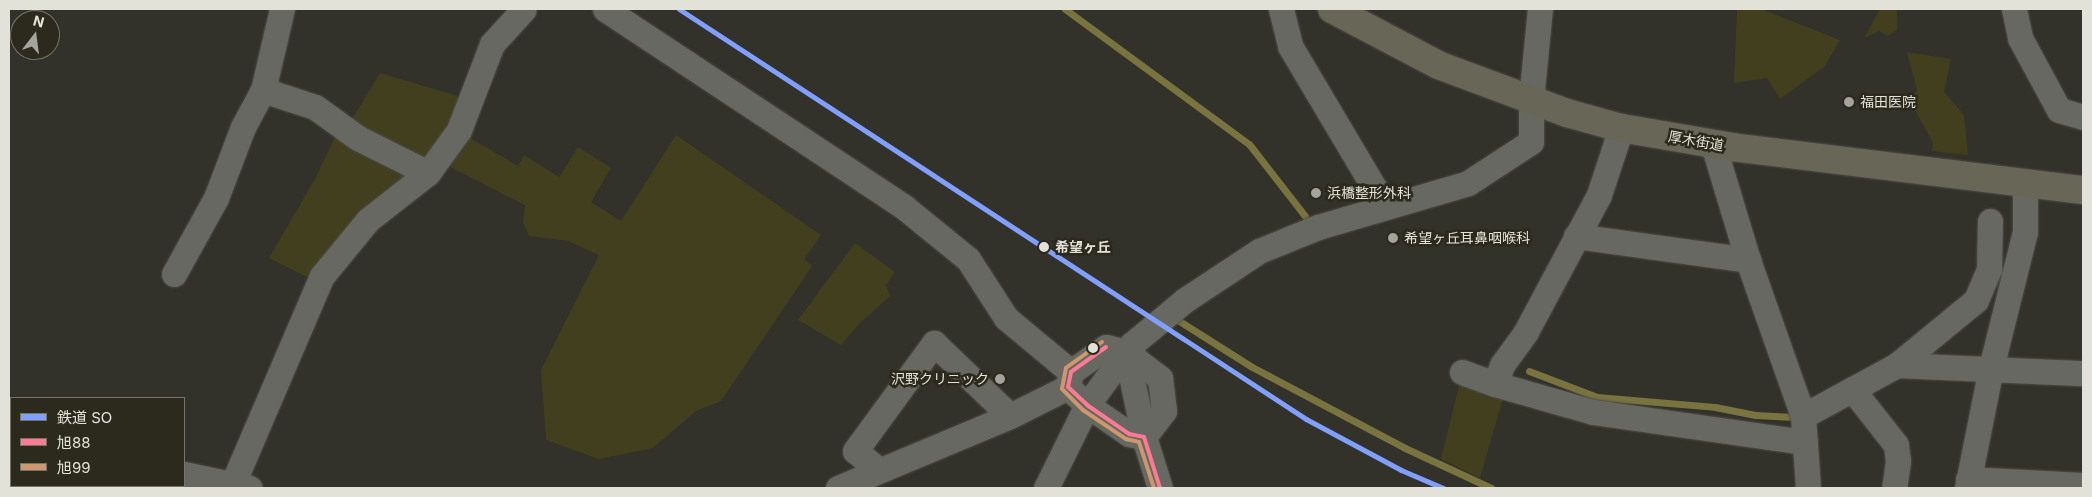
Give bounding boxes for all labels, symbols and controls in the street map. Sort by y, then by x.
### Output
north arrow [10,10,60,60]
text: N [31,11,46,31]
place label: 福田医院 [1860,94,1916,110]
marker: 福田医院 [1842,95,1856,109]
street label: 厚木街道 [1667,128,1725,154]
place label: 浜橋整形外科 [1327,185,1411,201]
marker: 浜橋整形外科 [1309,186,1323,200]
place label: 希望ヶ丘耳鼻咽喉科 [1404,230,1530,246]
marker: 希望ヶ丘耳鼻咽喉科 [1386,231,1400,245]
place label: 希望ヶ丘 [1055,239,1111,255]
marker: 希望ヶ丘 [1037,240,1051,254]
unlabelled marker [1088,343,1098,353]
place label: 沢野クリニック [891,371,989,387]
marker: 沢野クリニック [993,372,1007,386]
legend [10,397,185,487]
text: 鉄道 SO [57,408,112,427]
text: 旭88 [57,433,91,452]
text: 旭99 [57,458,91,477]

